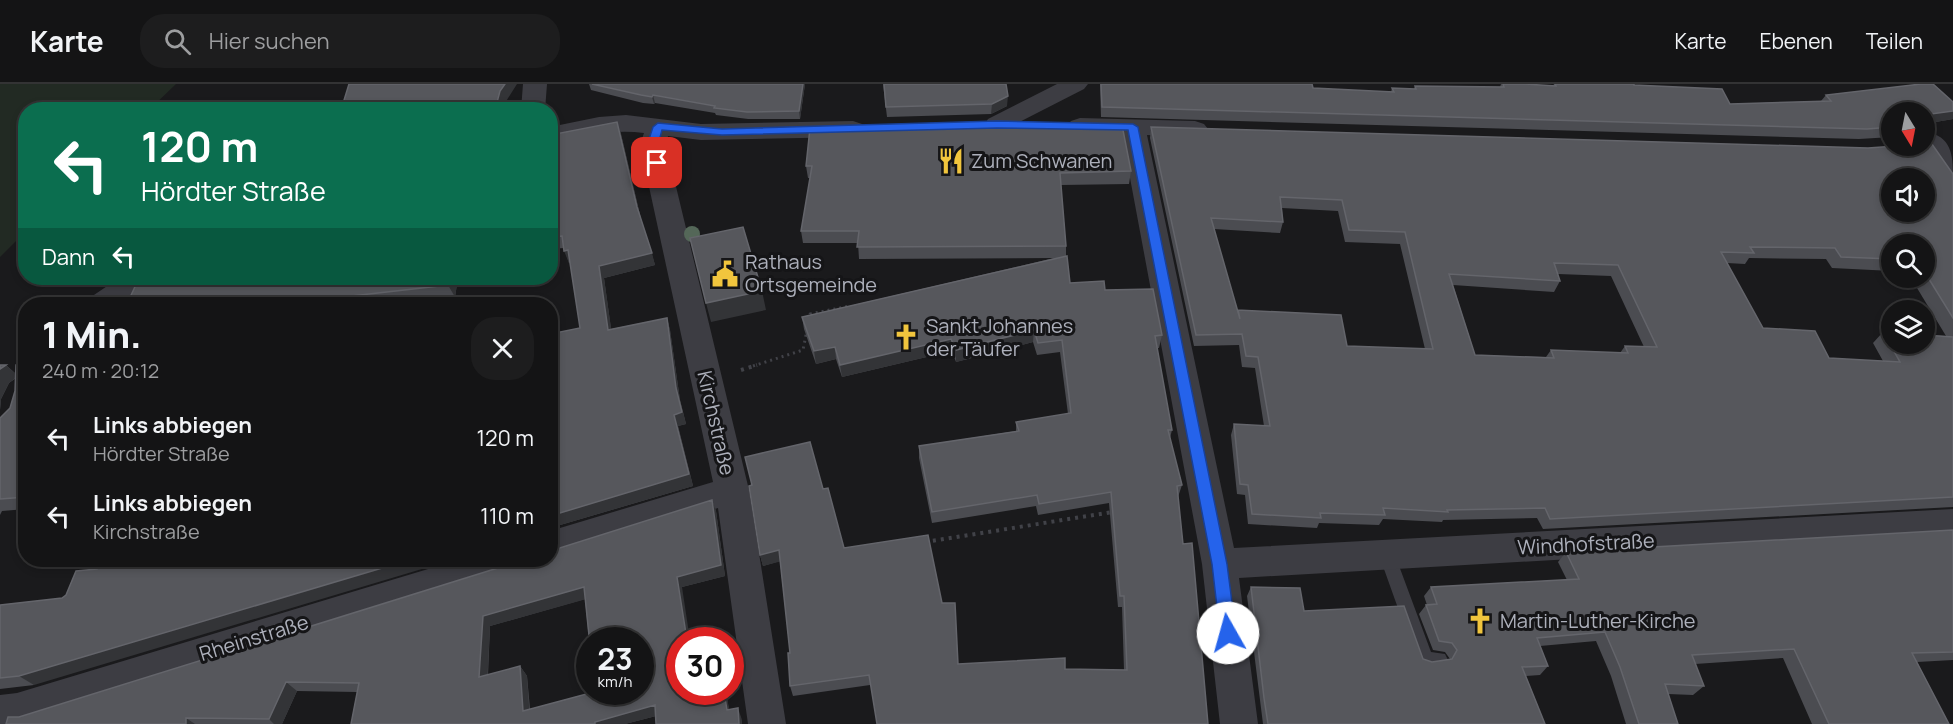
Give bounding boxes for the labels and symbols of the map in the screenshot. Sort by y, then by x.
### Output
north arrow [1881,102,1935,156]
pin [631,137,682,188]
restaurant icon: Zum Schwanen [936,146,966,176]
place label: Zum Schwanen [971,147,1112,174]
place label: Rathaus Ortsgemeinde [745,248,877,298]
public building icon: Rathaus Ortsgemeinde [710,259,740,289]
place label: Sankt Johannes der Täufer [926,312,1073,362]
church icon: Sankt Johannes der Täufer [891,322,921,352]
street label: Kirchstraße [691,368,742,478]
street label: Windhofstraße [1517,526,1655,561]
position arrow [1196,601,1260,665]
church icon: Martin-Luther-Kirche [1465,606,1495,636]
place label: Martin-Luther-Kirche [1500,607,1696,634]
street label: Rheinstraße [196,608,312,667]
speed limit sign: 30 [666,627,744,705]

